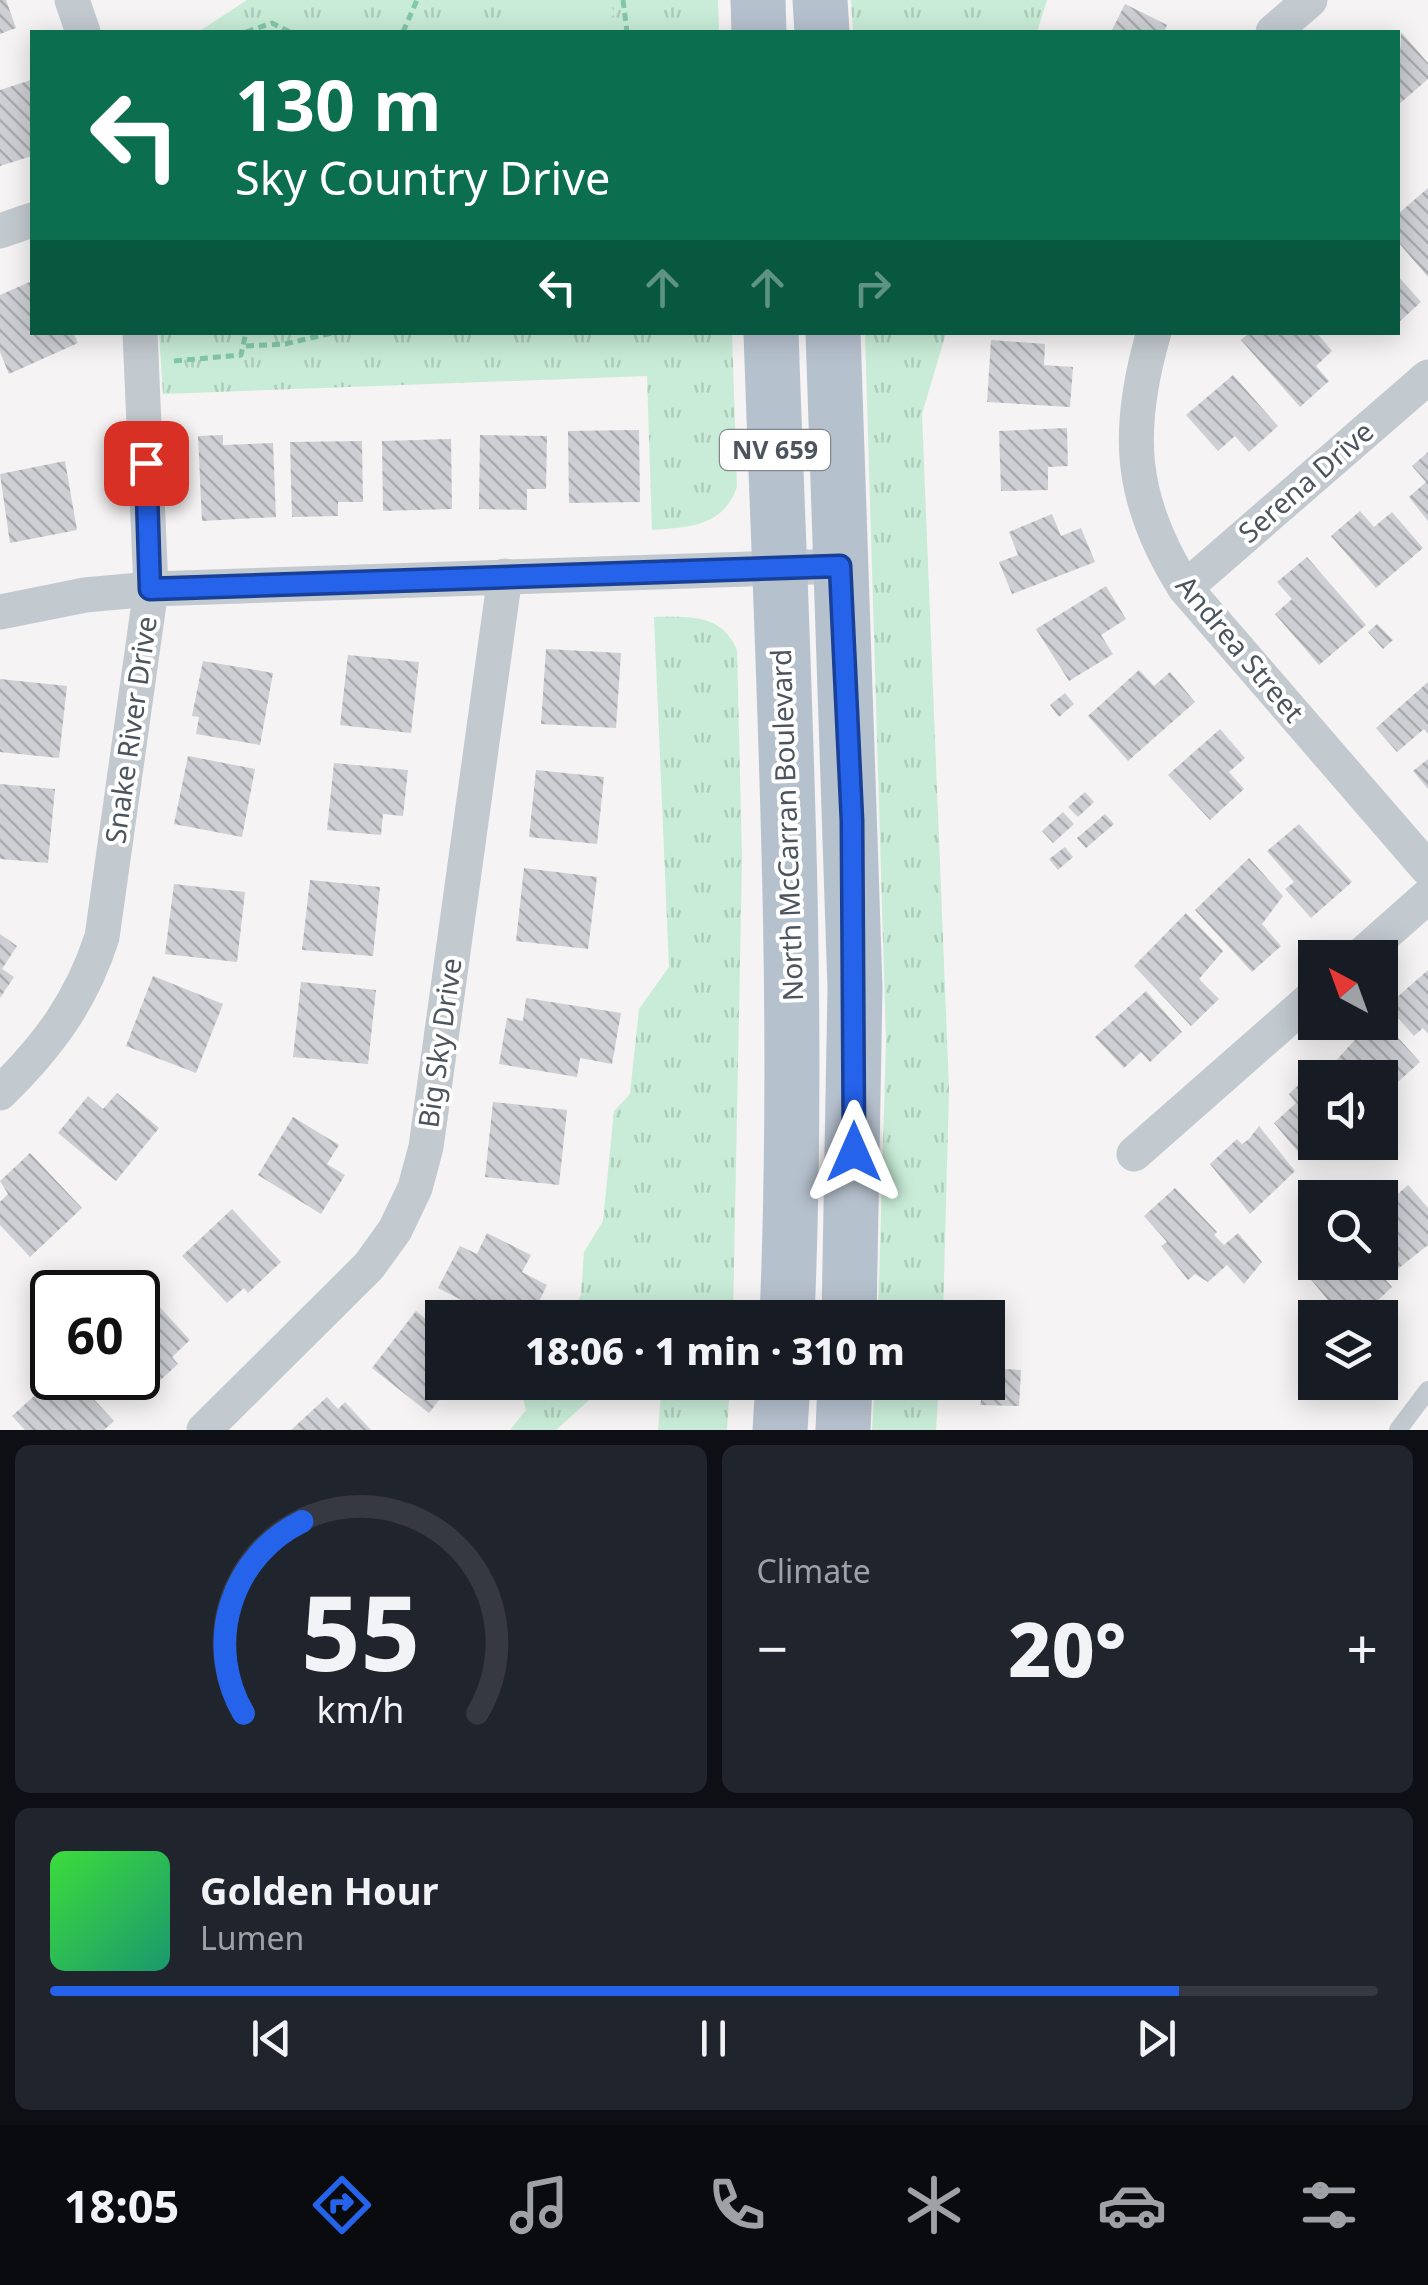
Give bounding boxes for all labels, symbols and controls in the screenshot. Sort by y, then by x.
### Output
text: 130 m [235,56,442,152]
icon: left [70,70,200,200]
text: Sky Country Drive [235,147,610,208]
icon: left [530,260,585,315]
icon: ahead [635,260,690,315]
icon: ahead [740,260,795,315]
icon: right [845,260,900,315]
street label: Serena Drive [1230,412,1381,551]
pin [104,421,189,506]
road number: NV 659 [720,430,830,470]
icon: arrive [119,436,174,491]
street label: Andrea Street [1168,567,1313,730]
street label: Snake River Drive [95,614,165,846]
street label: North McCarran Boulevard [761,648,811,1002]
north arrow [1298,940,1398,1040]
map controls [1298,940,1398,1400]
street label: Big Sky Drive [408,956,470,1130]
button: sound [1298,1060,1398,1160]
position arrow [802,1100,906,1204]
button: search [1298,1180,1398,1280]
speed limit sign: 60 [30,1270,160,1400]
button: layers [1298,1300,1398,1400]
text: 18:06 · 1 min · 310 m [525,1324,905,1376]
text: Climate [757,1549,871,1592]
text: 55 [301,1560,420,1701]
text: 20° [1008,1597,1126,1699]
text: − [757,1610,788,1685]
text: + [1347,1610,1378,1685]
text: km/h [317,1685,405,1733]
text: Golden Hour [200,1864,438,1916]
text: Lumen [200,1916,304,1959]
icon: previous [244,2011,299,2066]
icon: pause [686,2011,741,2066]
icon: next [1129,2011,1184,2066]
icon: directions [307,2170,377,2240]
icon: music [504,2170,574,2240]
icon: phone [702,2170,772,2240]
icon: climate [899,2170,969,2240]
icon: car [1097,2170,1167,2240]
icon: filters [1294,2170,1364,2240]
text: 18:05 [64,2175,179,2236]

